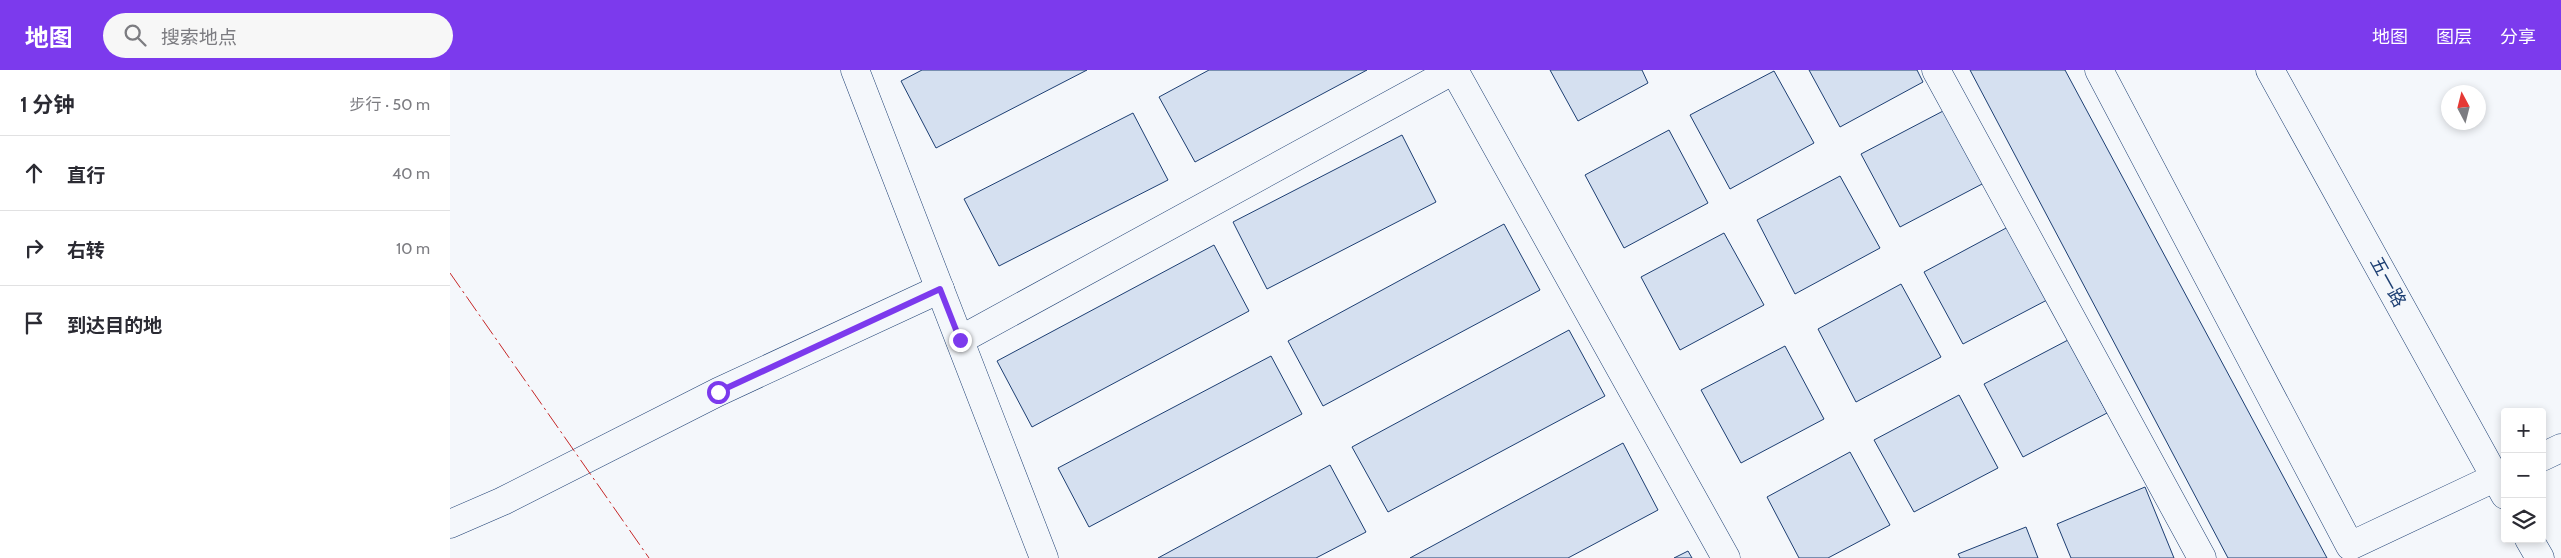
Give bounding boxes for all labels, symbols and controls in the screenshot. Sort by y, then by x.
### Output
search box [103,13,453,58]
icon: search [121,21,149,49]
text: 地图 [25,23,73,52]
text: 搜索地点 [161,26,237,49]
text: 地图 [2372,26,2408,48]
text: 图层 [2436,26,2472,48]
text: 分享 [2500,26,2536,48]
north arrow [2441,85,2486,130]
text: 1 分钟 [20,92,74,117]
text: 步行 · 50 m [350,95,430,114]
icon: ahead [20,159,48,187]
text: 直行 [67,164,105,187]
text: 40 m [392,164,430,183]
icon: right [20,234,48,262]
text: 右转 [67,239,105,262]
text: 10 m [396,239,430,258]
street label: 五一路 [2365,253,2411,311]
icon: arrive [20,309,48,337]
text: 到达目的地 [67,314,162,337]
route end [949,329,972,352]
route start [707,381,730,404]
map controls [2501,408,2546,543]
button: + [2501,408,2546,453]
button: − [2501,453,2546,498]
button: layers [2501,498,2546,543]

